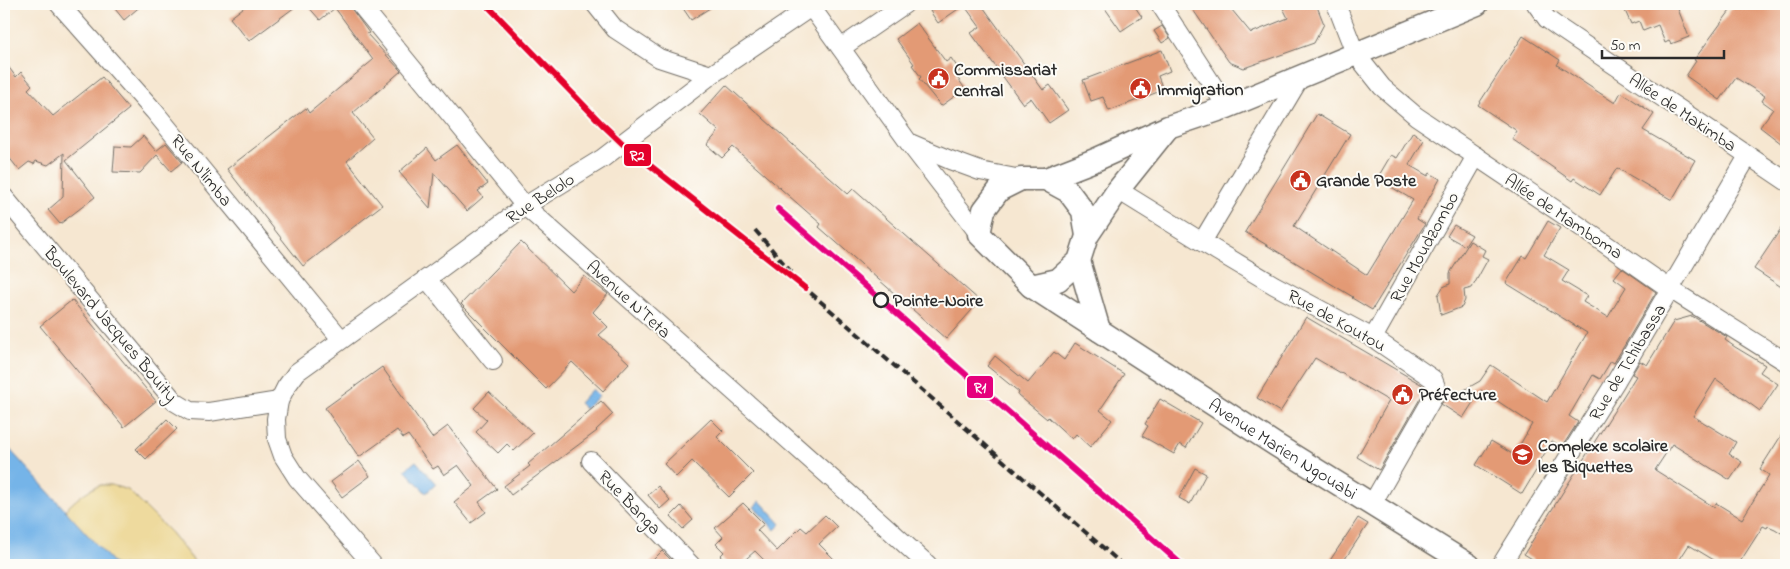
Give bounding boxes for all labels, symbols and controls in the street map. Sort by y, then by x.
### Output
scale bar [1602,28,1725,60]
text: 50 m [1610,35,1641,57]
place label: Commissariat central [954,58,1058,105]
public building icon: Commissariat central [926,67,950,91]
street label: Allée de Makimba [1623,68,1741,159]
public building icon: Immigration [1129,77,1153,101]
place label: Immigration [1157,78,1243,105]
street label: Rue N'limba [163,130,238,213]
line badge: R2 [623,143,652,167]
text: R2 [629,146,644,167]
street label: Rue Belolo [502,168,581,232]
public building icon: Grande Poste [1288,168,1312,192]
street label: Allée de Mamboma [1499,168,1627,267]
place label: Grande Poste [1316,169,1417,195]
street label: Rue Moudzombo [1385,188,1467,308]
street label: Boulevard Jacques Bouity [36,241,183,409]
street label: Avenue N'Teta [579,255,676,346]
street label: Rue de Koutou [1282,284,1390,360]
place label: Pointe-Noire [893,289,984,315]
marker: Pointe-Noire [873,292,889,308]
street label: Rue de Tchibassa [1584,300,1674,426]
line badge: R1 [966,375,994,399]
text: R1 [973,378,987,399]
public building icon: Préfecture [1391,382,1415,406]
place label: Préfecture [1419,383,1497,409]
street label: Avenue Marien Ngouabi [1202,393,1361,507]
place label: Complexe scolaire les Biquettes [1538,434,1669,481]
school or university icon: Complexe scolaire les Biquettes [1510,443,1534,467]
street label: Rue Banga [590,465,666,542]

